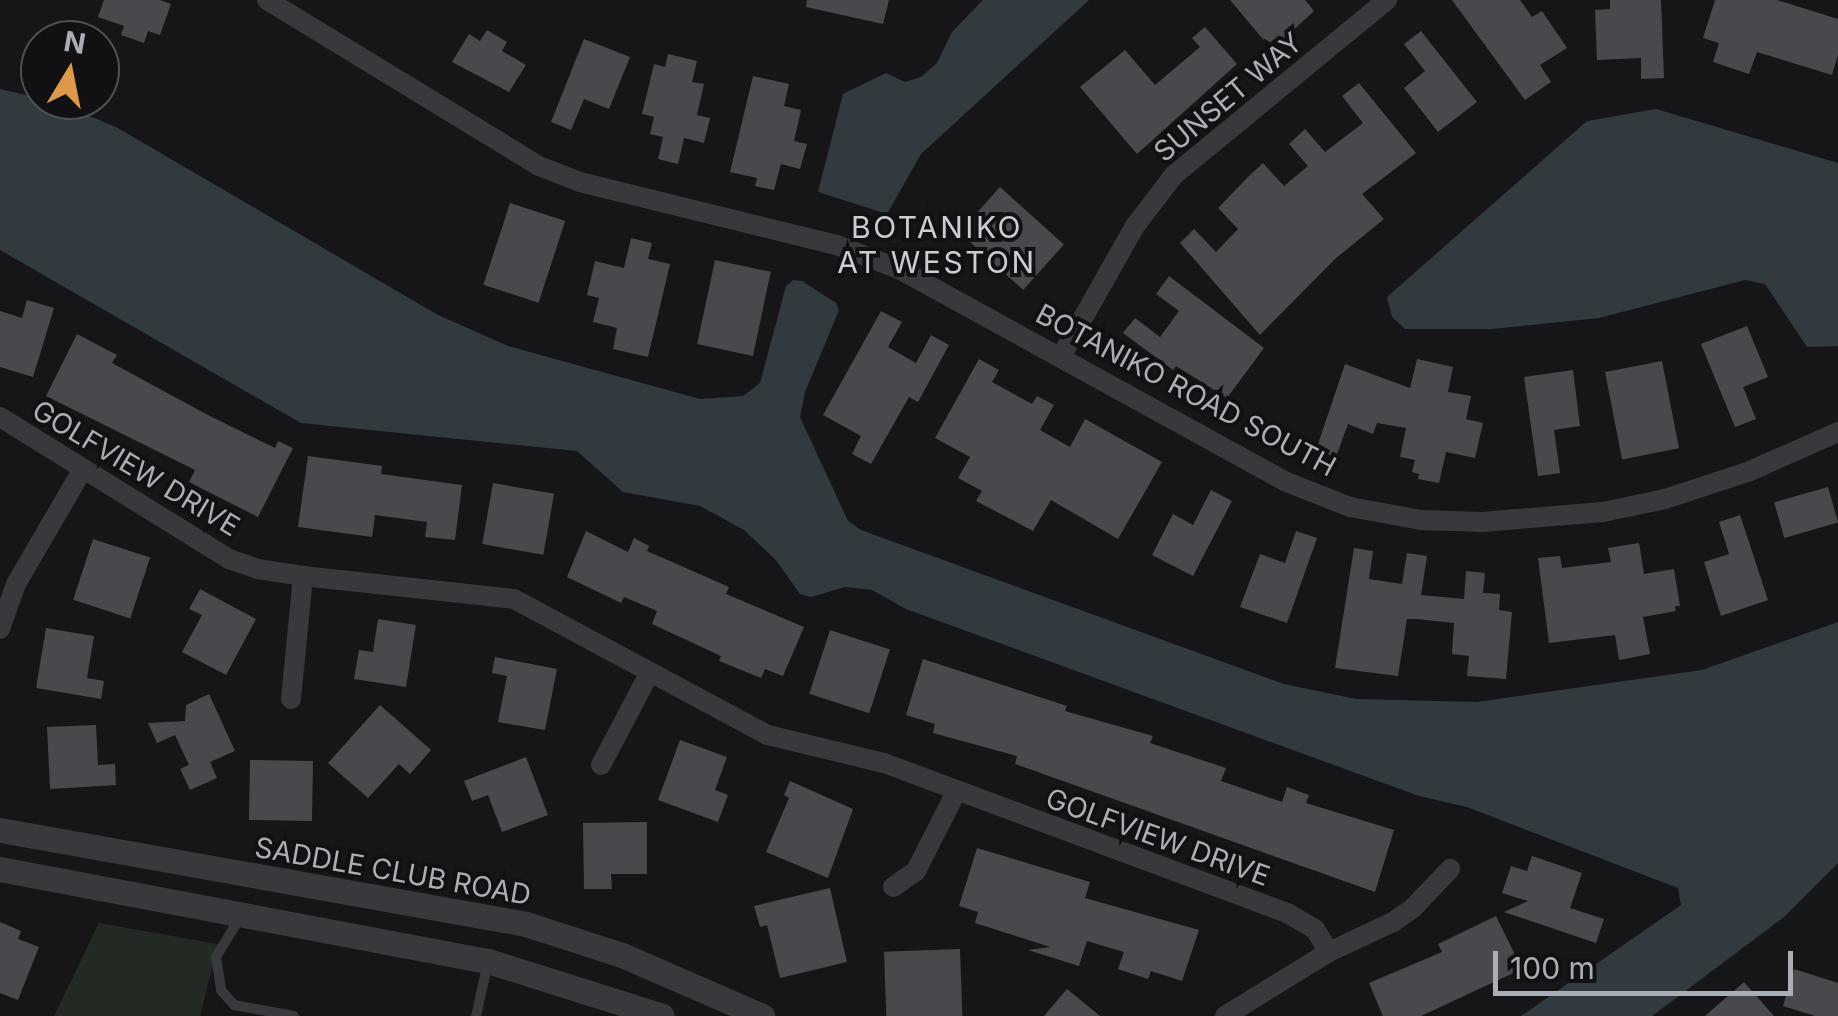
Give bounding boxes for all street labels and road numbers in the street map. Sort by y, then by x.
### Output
street label: SUNSET WAY [1147,25,1309,169]
street label: BOTANIKO ROAD SOUTH [1030,297,1342,483]
street label: GOLFVIEW DRIVE [26,393,246,543]
street label: GOLFVIEW DRIVE [1042,781,1274,893]
street label: SADDLE CLUB ROAD [252,830,534,912]

